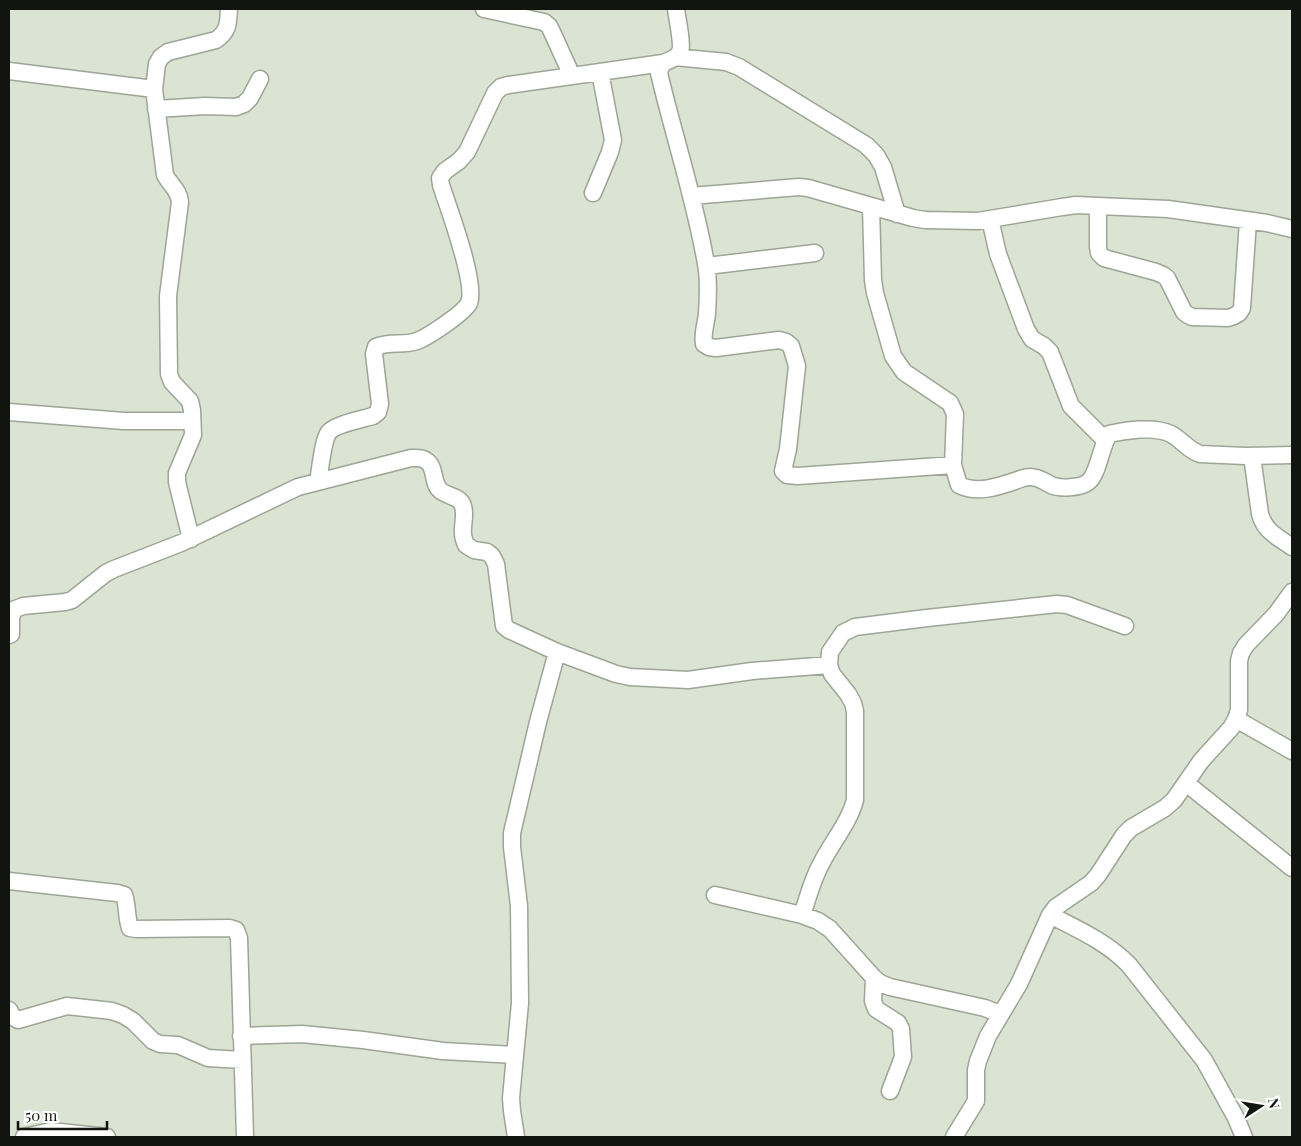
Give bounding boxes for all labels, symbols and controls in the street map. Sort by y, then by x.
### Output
north arrow [1236,1081,1286,1131]
text: N [1264,1096,1285,1110]
scale bar [18,1098,106,1130]
text: 50 m [25,1105,58,1125]

